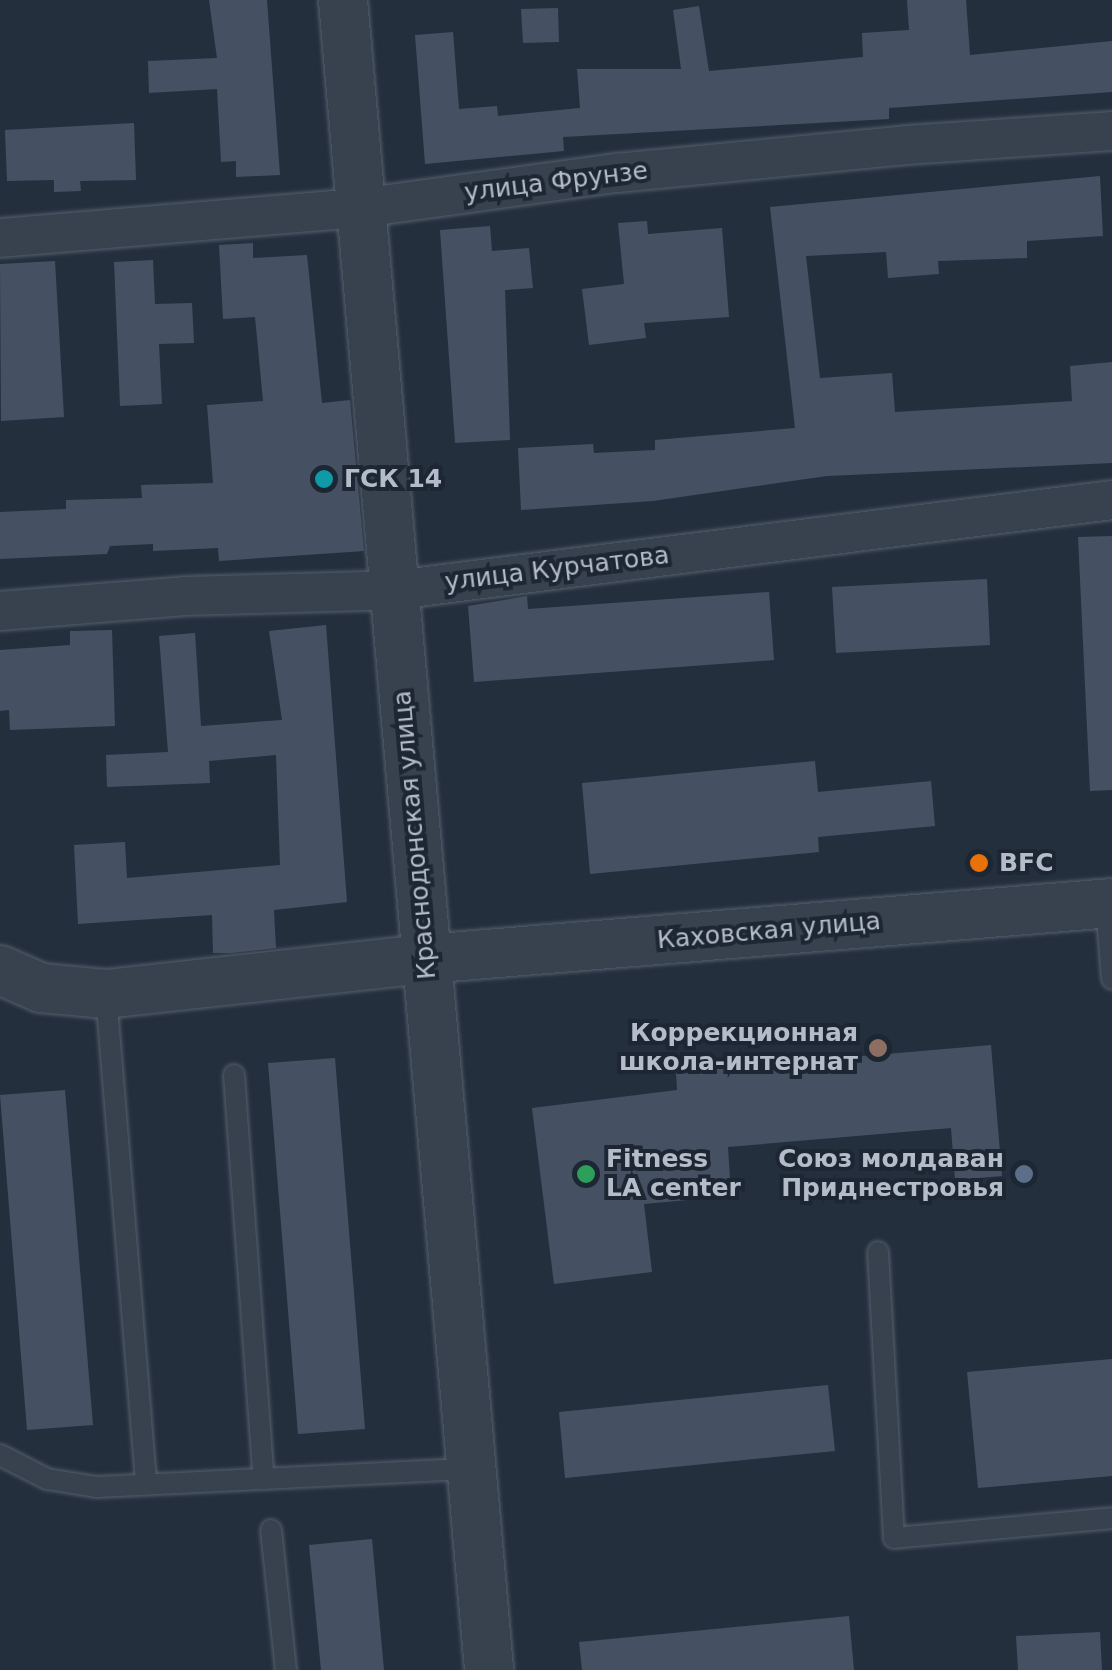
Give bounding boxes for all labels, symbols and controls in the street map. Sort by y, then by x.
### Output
street label: улица Фрунзе [463,156,649,208]
place label: ГСК 14 [344,464,442,494]
marker: ГСК 14 [313,468,335,490]
street label: улица Курчатова [443,540,671,598]
street label: Краснодонская улица [387,689,443,981]
place label: BFC [999,848,1053,878]
marker: BFC [968,852,990,874]
street label: Каховская улица [656,906,882,956]
place label: Коррекционная школа-интернат [619,1019,858,1078]
marker: Коррекционная школа-интернат [867,1037,889,1059]
place label: Fitness LA center [606,1145,741,1204]
place label: Союз молдаван Приднестровья [778,1145,1004,1204]
marker: Fitness LA center [575,1163,597,1185]
marker: Союз молдаван Приднестровья [1013,1163,1035,1185]

